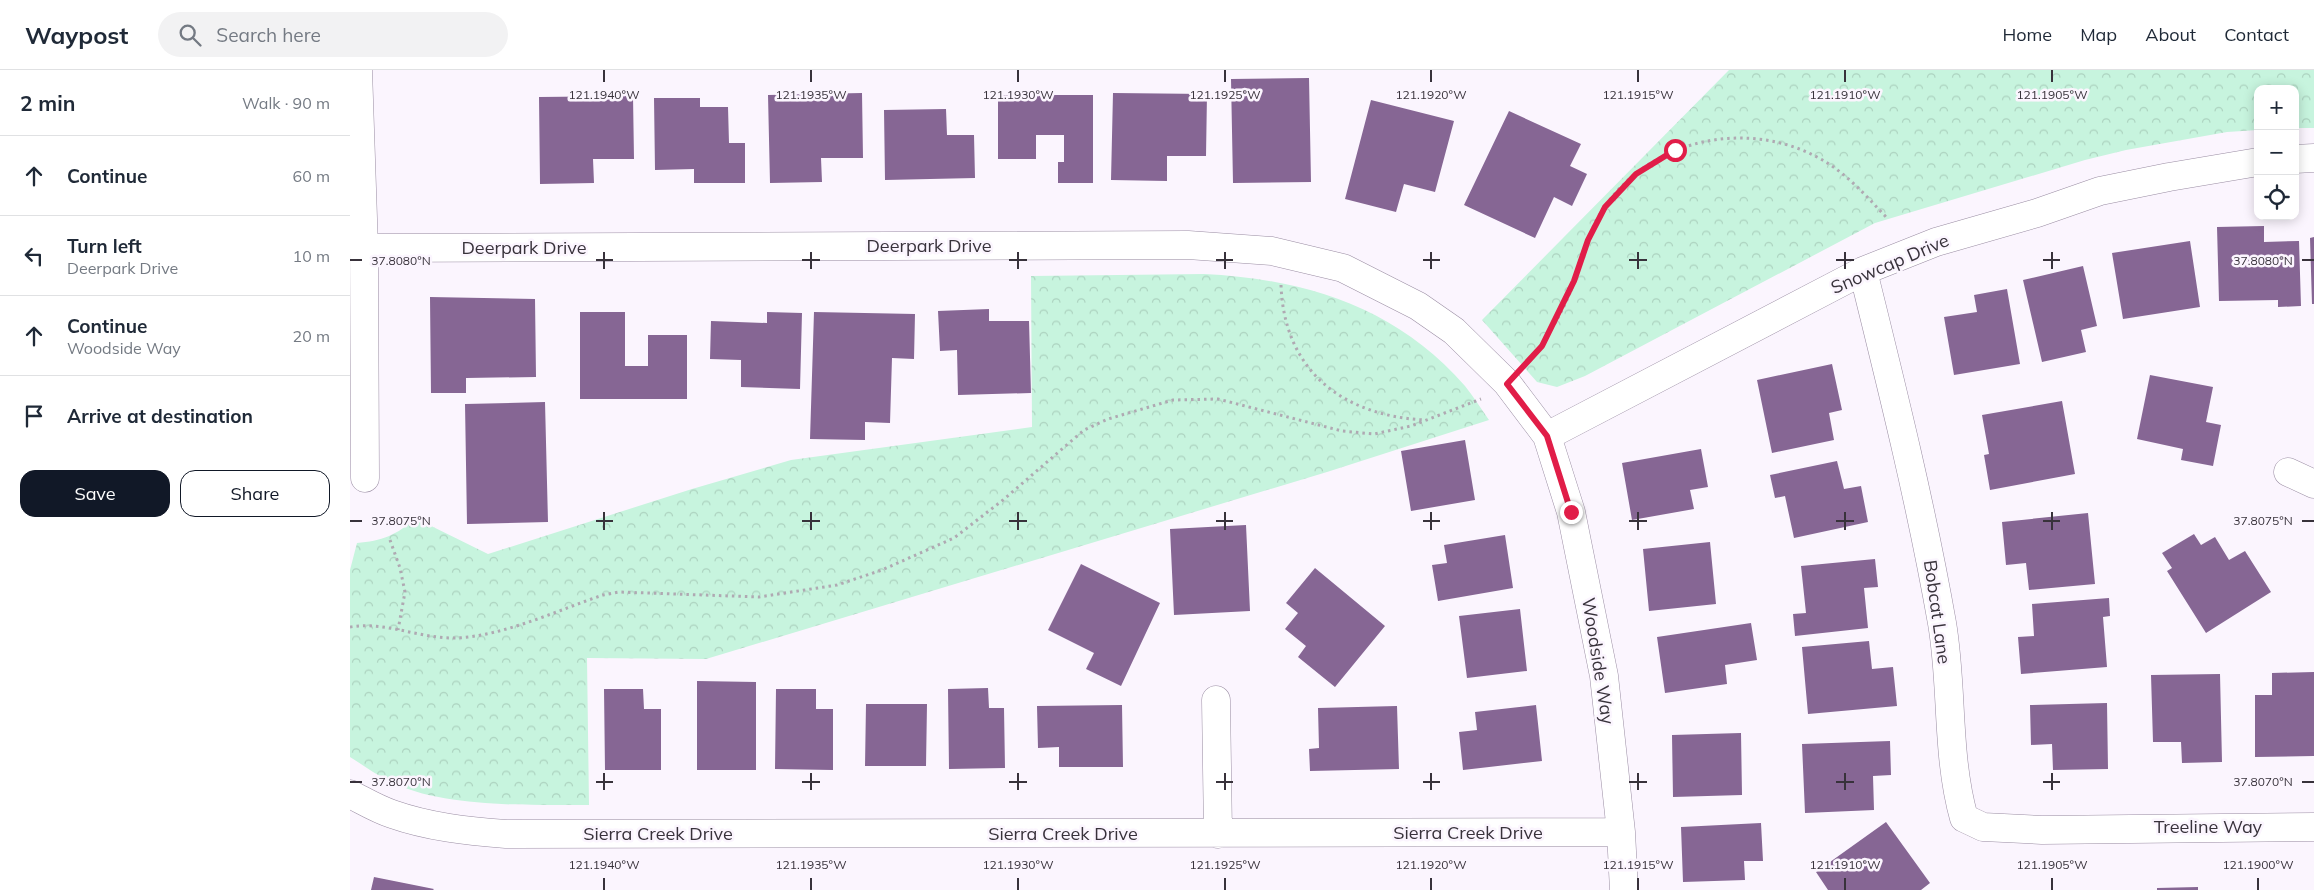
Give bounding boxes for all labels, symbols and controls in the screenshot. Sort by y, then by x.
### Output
search box [158,12,508,57]
text: Waypost [25,20,128,50]
icon: search [176,21,204,49]
text: Search here [216,23,321,47]
text: Home [2002,23,2052,46]
text: Map [2080,23,2117,46]
text: About [2145,23,2196,46]
text: Contact [2224,23,2289,46]
map controls [2254,85,2299,220]
button: + [2254,85,2299,130]
text: 121.1940°W [568,87,640,102]
text: 121.1935°W [775,87,847,102]
text: 121.1930°W [982,87,1054,102]
text: 121.1925°W [1189,87,1261,102]
text: 121.1920°W [1395,87,1467,102]
text: 121.1915°W [1602,87,1674,102]
text: 121.1910°W [1809,87,1881,102]
text: 121.1905°W [2016,87,2088,102]
text: 2 min [20,90,75,116]
text: Walk · 90 m [242,93,330,113]
button: − [2254,130,2299,175]
route start [1664,139,1687,162]
icon: ahead [20,162,48,190]
text: Continue [67,164,147,188]
text: 60 m [293,166,330,186]
button: locate [2254,175,2299,220]
street label: Snowcap Drive [1827,228,1952,299]
text: Turn left [67,234,142,258]
street label: Deerpark Drive [866,234,992,257]
street label: Deerpark Drive [461,236,587,259]
icon: left [20,242,48,270]
text: 10 m [293,246,330,266]
text: 37.8080°N [371,253,431,268]
text: 37.8080°N [2233,253,2293,268]
text: Deerpark Drive [67,258,178,278]
text: Continue [67,314,147,338]
icon: ahead [20,322,48,350]
text: 20 m [293,326,330,346]
text: Woodside Way [67,338,181,358]
icon: arrive [20,402,48,430]
text: Arrive at destination [67,404,253,428]
button: Save [20,470,170,517]
button: Share [180,470,330,517]
route end [1560,501,1583,524]
text: 37.8075°N [371,513,431,528]
text: 37.8075°N [2233,513,2293,528]
street label: Bobcat Lane [1919,558,1956,665]
street label: Woodside Way [1577,596,1620,726]
text: 37.8070°N [371,774,431,789]
text: 37.8070°N [2233,774,2293,789]
street label: Treeline Way [2154,815,2263,838]
street label: Sierra Creek Drive [1393,821,1543,844]
street label: Sierra Creek Drive [583,822,733,845]
street label: Sierra Creek Drive [988,822,1138,845]
text: 121.1940°W [568,857,640,872]
text: 121.1935°W [775,857,847,872]
text: 121.1930°W [982,857,1054,872]
text: 121.1925°W [1189,857,1261,872]
text: 121.1920°W [1395,857,1467,872]
text: 121.1915°W [1602,857,1674,872]
text: 121.1910°W [1809,857,1881,872]
text: 121.1905°W [2016,857,2088,872]
text: 121.1900°W [2222,857,2294,872]

